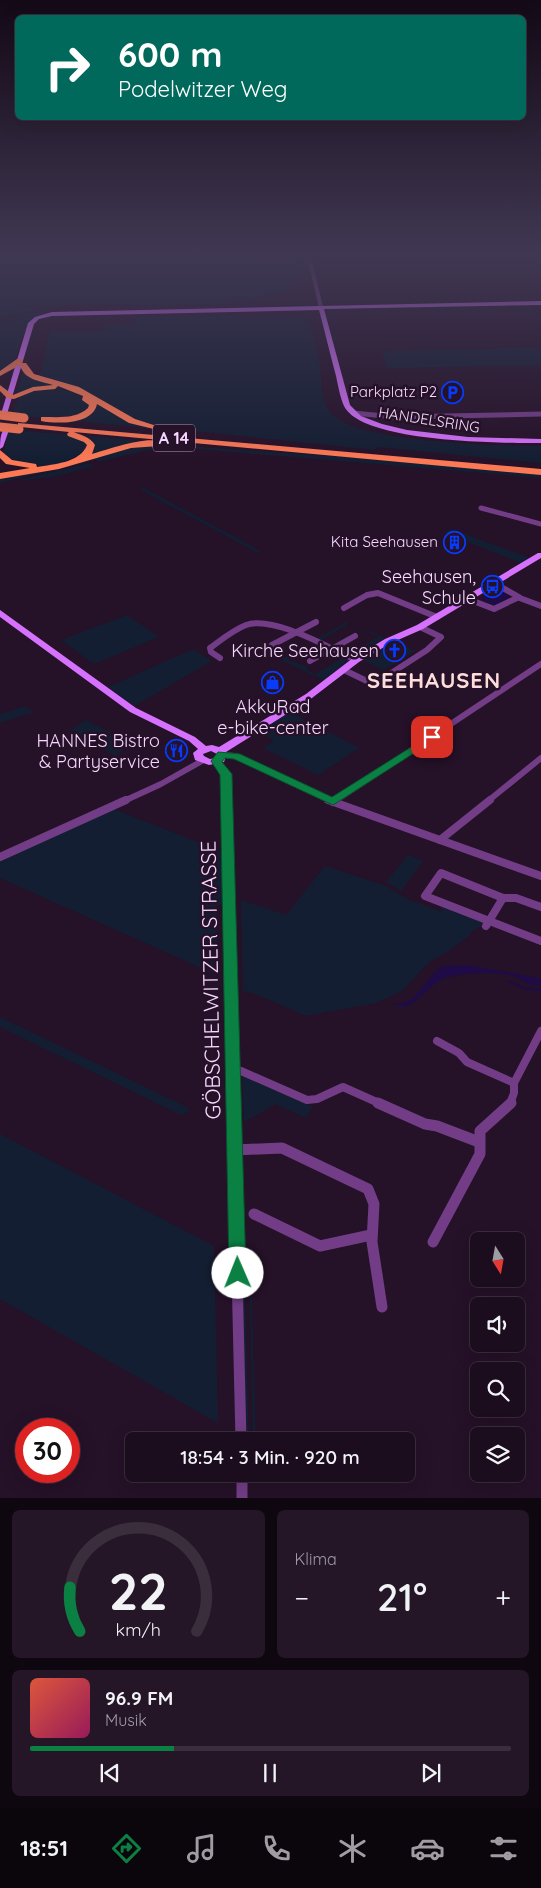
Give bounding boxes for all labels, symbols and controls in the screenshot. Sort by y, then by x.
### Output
text: 600 m [118,32,222,76]
icon: right [35,35,100,100]
text: Podelwitzer Weg [118,75,288,103]
parking icon: Parkplatz P2 [441,380,465,404]
place label: Parkplatz P2 [350,382,437,401]
street label: HANDELSRING [377,402,481,437]
road number: A 14 [153,424,195,452]
building icon: Kita Seehausen [442,530,466,554]
place label: Kita Seehausen [331,532,438,551]
place label: Seehausen, Schule [382,565,476,609]
bus stop icon: Seehausen, Schule [480,575,504,599]
place label: Kirche Seehausen [231,639,379,662]
church icon: Kirche Seehausen [383,639,407,663]
district label: SEEHAUSEN [367,666,501,694]
shop icon: AkkuRad e-bike-center [261,670,285,694]
place label: AkkuRad e-bike-center [217,695,329,739]
pin [411,716,453,758]
icon: arrive [418,723,446,751]
place label: HANNES Bistro & Partyservice [36,729,160,773]
restaurant icon: HANNES Bistro & Partyservice [164,739,188,763]
street label: GÖBSCHELWITZER STRASSE [195,841,225,1120]
north arrow [470,1232,525,1288]
map controls [470,1232,525,1482]
position arrow [211,1246,263,1298]
button: sound [470,1297,525,1352]
button: search [470,1362,525,1417]
speed limit sign: 30 [15,1418,80,1483]
button: layers [470,1427,525,1482]
text: 18:54 · 3 Min. · 920 m [180,1445,360,1469]
text: Klima [295,1549,337,1569]
text: 22 [109,1558,168,1623]
text: 21° [377,1573,427,1621]
text: − [295,1580,309,1615]
text: + [495,1580,511,1615]
text: km/h [116,1618,161,1640]
text: 96.9 FM [105,1686,173,1710]
text: Musik [105,1710,147,1730]
icon: previous [96,1759,124,1787]
icon: pause [256,1759,284,1787]
icon: next [417,1759,445,1787]
icon: directions [109,1831,144,1866]
icon: music [184,1831,219,1866]
icon: phone [259,1831,294,1866]
icon: climate [335,1831,370,1866]
icon: car [410,1831,445,1866]
icon: filters [486,1831,521,1866]
text: 18:51 [20,1834,68,1862]

